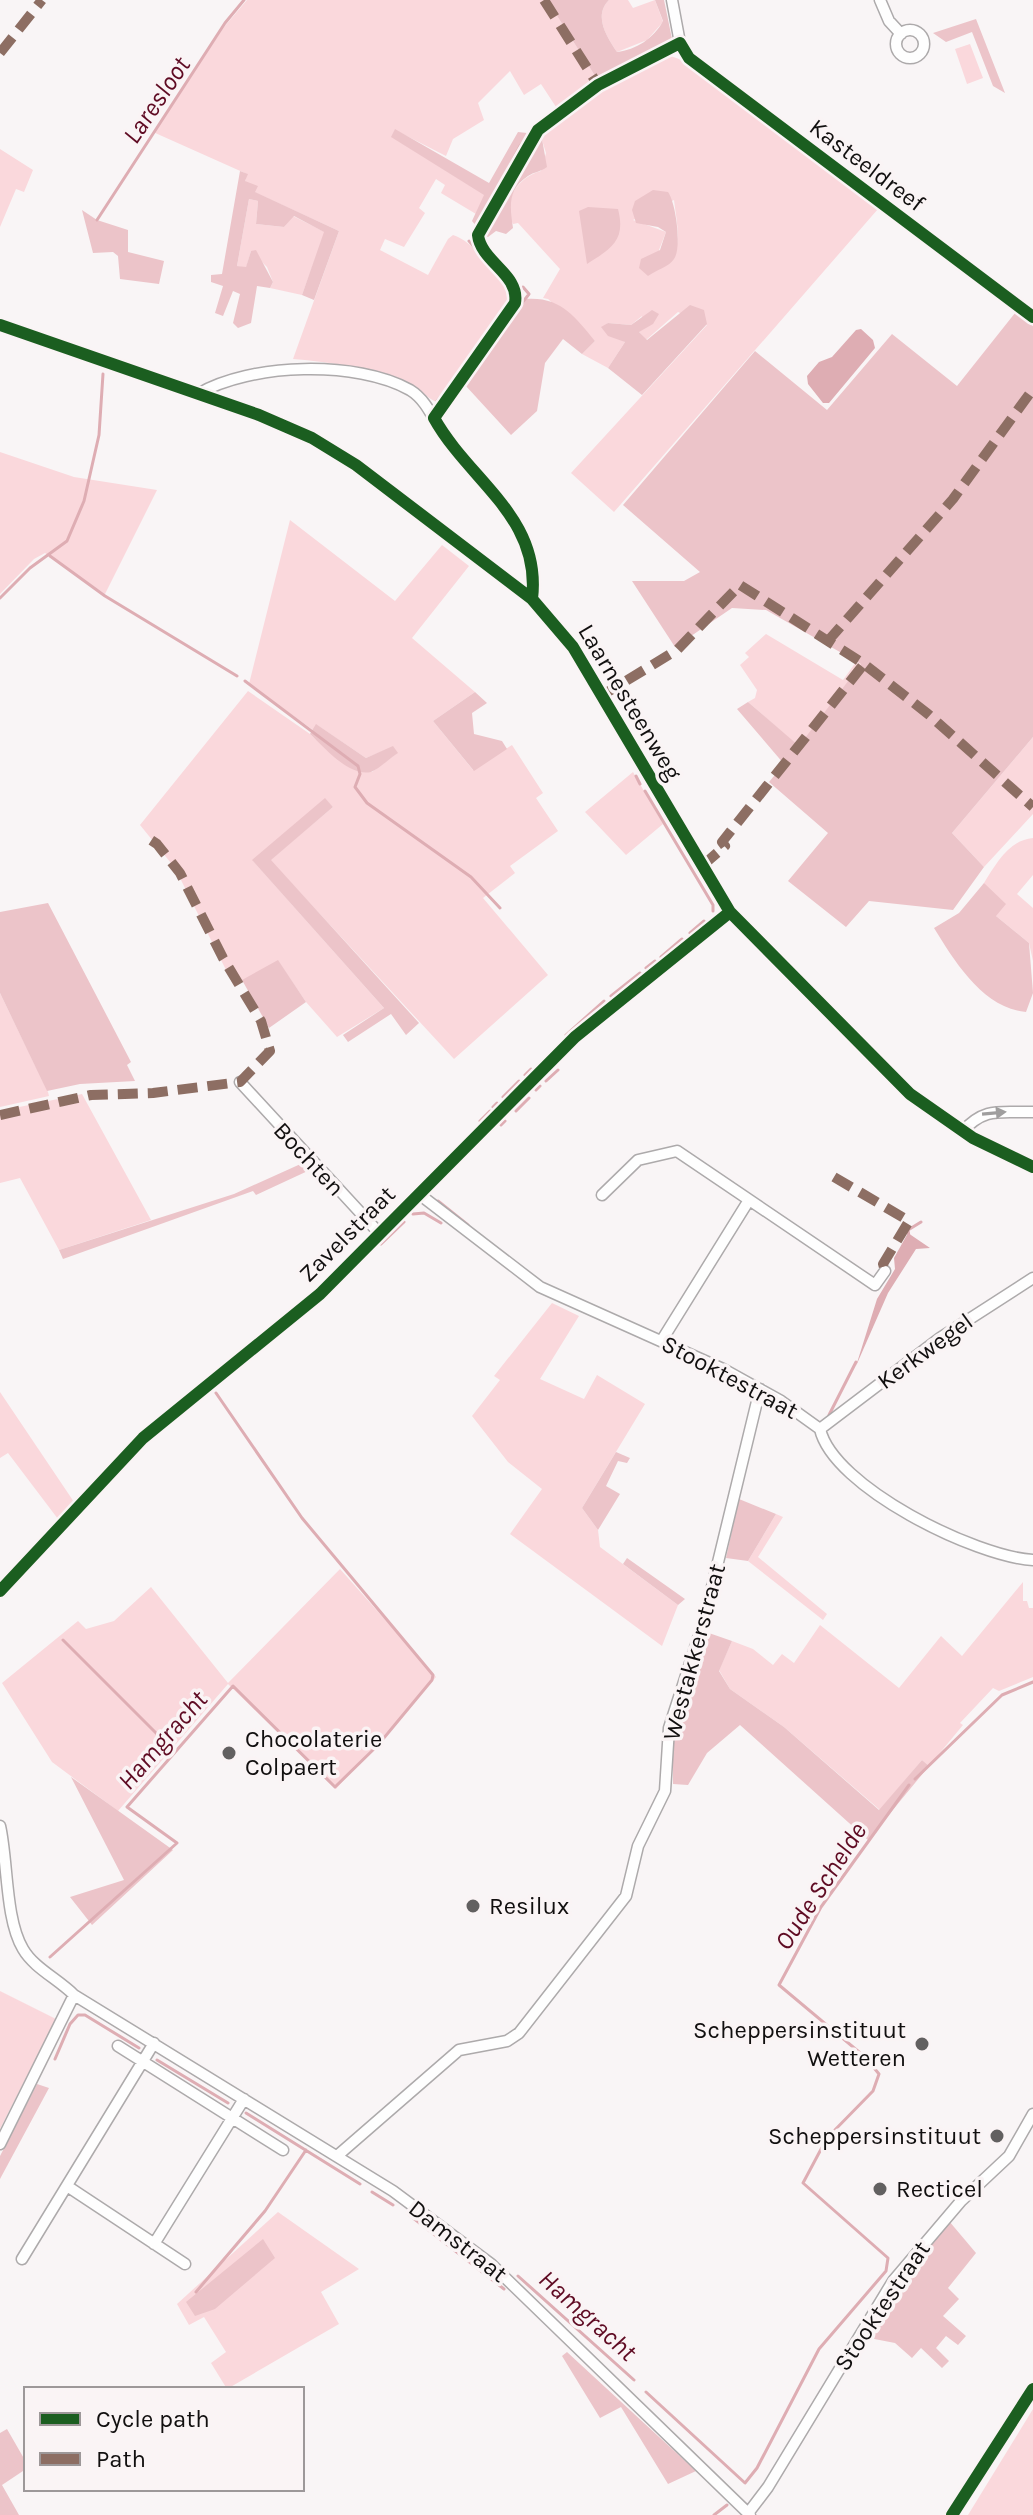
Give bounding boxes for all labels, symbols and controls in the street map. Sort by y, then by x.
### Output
water label: Laresloot [116,50,197,150]
street label: Kasteeldreef [804,113,931,218]
street label: Laarnesteenweg [572,619,688,786]
one-way arrow [982,1107,1007,1120]
street label: Bochten [268,1116,350,1202]
street label: Zavelstraat [293,1180,401,1288]
street label: Kerkwegel [872,1307,978,1395]
street label: Stooktestraat [657,1329,803,1425]
street label: Westakkerstraat [657,1561,731,1743]
water label: Hamgracht [111,1684,215,1796]
place label: Chocolaterie Colpaert [245,1725,382,1781]
marker: Chocolaterie Colpaert [220,1744,238,1762]
water label: Oude Schelde [768,1817,873,1956]
place label: Resilux [489,1892,569,1920]
marker: Resilux [464,1897,482,1915]
place label: Scheppersinstituut Wetteren [693,2016,906,2072]
marker: Scheppersinstituut Wetteren [913,2035,931,2053]
place label: Scheppersinstituut [768,2122,981,2150]
marker: Scheppersinstituut [988,2127,1006,2145]
place label: Recticel [896,2175,983,2203]
marker: Recticel [871,2180,889,2198]
street label: Damstraat [403,2194,513,2288]
street label: Stooktestraat [828,2236,936,2376]
water label: Hamgracht [532,2263,644,2368]
legend [24,2387,304,2491]
text: Cycle path [96,2405,210,2433]
text: Path [96,2445,146,2473]

